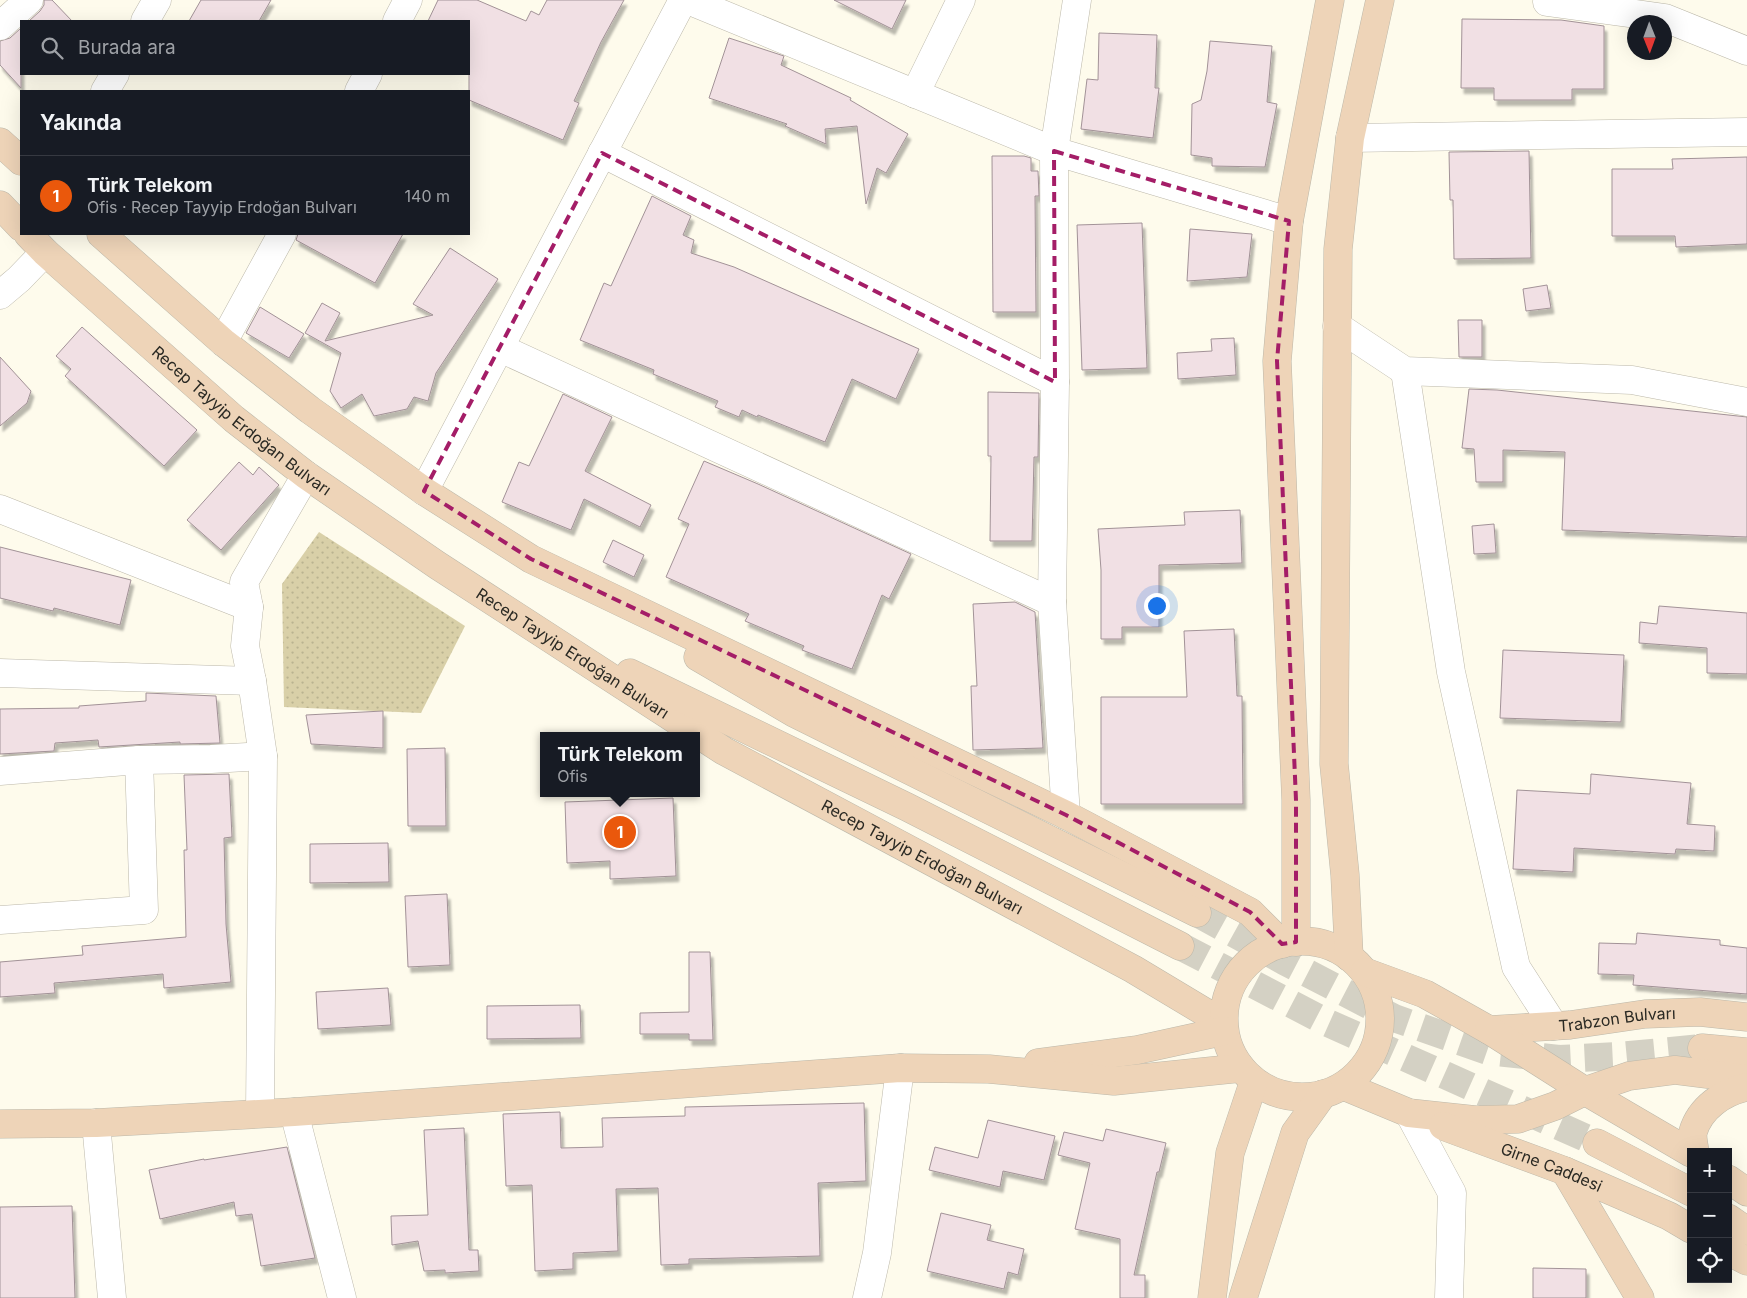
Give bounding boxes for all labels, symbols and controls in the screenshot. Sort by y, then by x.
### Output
north arrow [1627,15,1672,60]
search box [20,20,470,75]
icon: search [38,34,66,62]
text: Burada ara [78,36,176,59]
text: Yakında [40,110,122,135]
text: Türk Telekom [87,174,213,197]
text: 1 [53,186,59,206]
text: 140 m [405,186,450,206]
text: Ofis · Recep Tayyip Erdoğan Bulvarı [87,197,357,217]
street label: Recep Tayyip Erdoğan Bulvarı [148,341,335,499]
street label: Recep Tayyip Erdoğan Bulvarı [473,583,673,723]
your location [1144,593,1170,619]
popup [540,732,700,797]
text: Türk Telekom [557,743,683,766]
text: Ofis [557,766,588,786]
street label: Recep Tayyip Erdoğan Bulvarı [818,795,1027,919]
pin: 1 [604,813,636,851]
street label: Trabzon Bulvarı [1558,1003,1676,1036]
street label: Girne Caddesi [1498,1138,1605,1196]
map controls [1687,1148,1732,1283]
button: + [1687,1148,1732,1193]
button: − [1687,1193,1732,1238]
button: locate [1687,1238,1732,1283]

